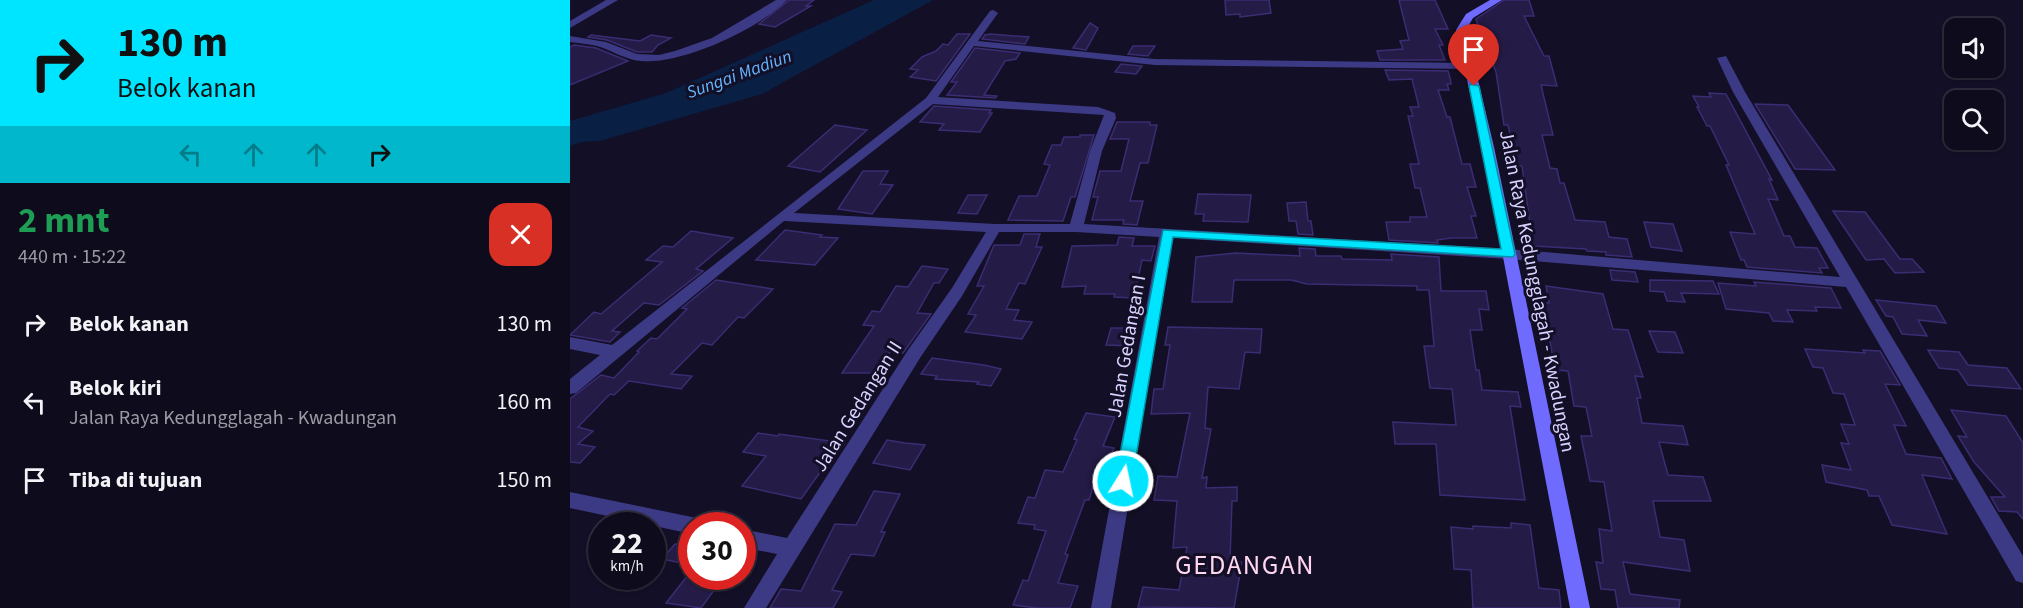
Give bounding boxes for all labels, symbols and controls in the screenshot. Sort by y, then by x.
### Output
text: 130 m [117,13,228,73]
map controls [1944,18,2004,150]
button: sound [1944,18,2004,78]
icon: right [18,24,96,102]
pin [1448,24,1499,86]
icon: arrive [1457,33,1490,66]
water label: Sungai Madiun [683,44,795,105]
text: Belok kanan [117,69,256,108]
button: search [1944,90,2004,150]
street label: Jalan Raya Kedungglagah - Kwadungan [1492,128,1582,455]
icon: left [174,138,207,171]
icon: ahead [237,138,270,171]
icon: ahead [300,138,333,171]
icon: right [363,138,396,171]
text: 2 mnt [18,195,109,246]
button: close [489,203,552,266]
text: 440 m · 15:22 [18,243,126,271]
street label: Jalan Gedangan I [1101,273,1153,420]
icon: right [18,308,51,341]
text: Belok kanan [69,308,189,340]
text: 130 m [497,308,552,340]
street label: Jalan Gedangan II [806,336,909,477]
text: Belok kiri [69,372,162,404]
icon: left [18,386,51,419]
text: 160 m [497,386,552,418]
text: Jalan Raya Kedungglagah - Kwadungan [69,404,397,432]
position arrow [1091,449,1155,513]
icon: arrive [18,464,51,497]
text: Tiba di tujuan [69,464,202,496]
text: 150 m [497,464,552,496]
speed limit sign: 30 [678,512,756,590]
text: 22 [611,522,643,565]
district label: GEDANGAN [1175,546,1315,585]
text: km/h [610,556,644,577]

